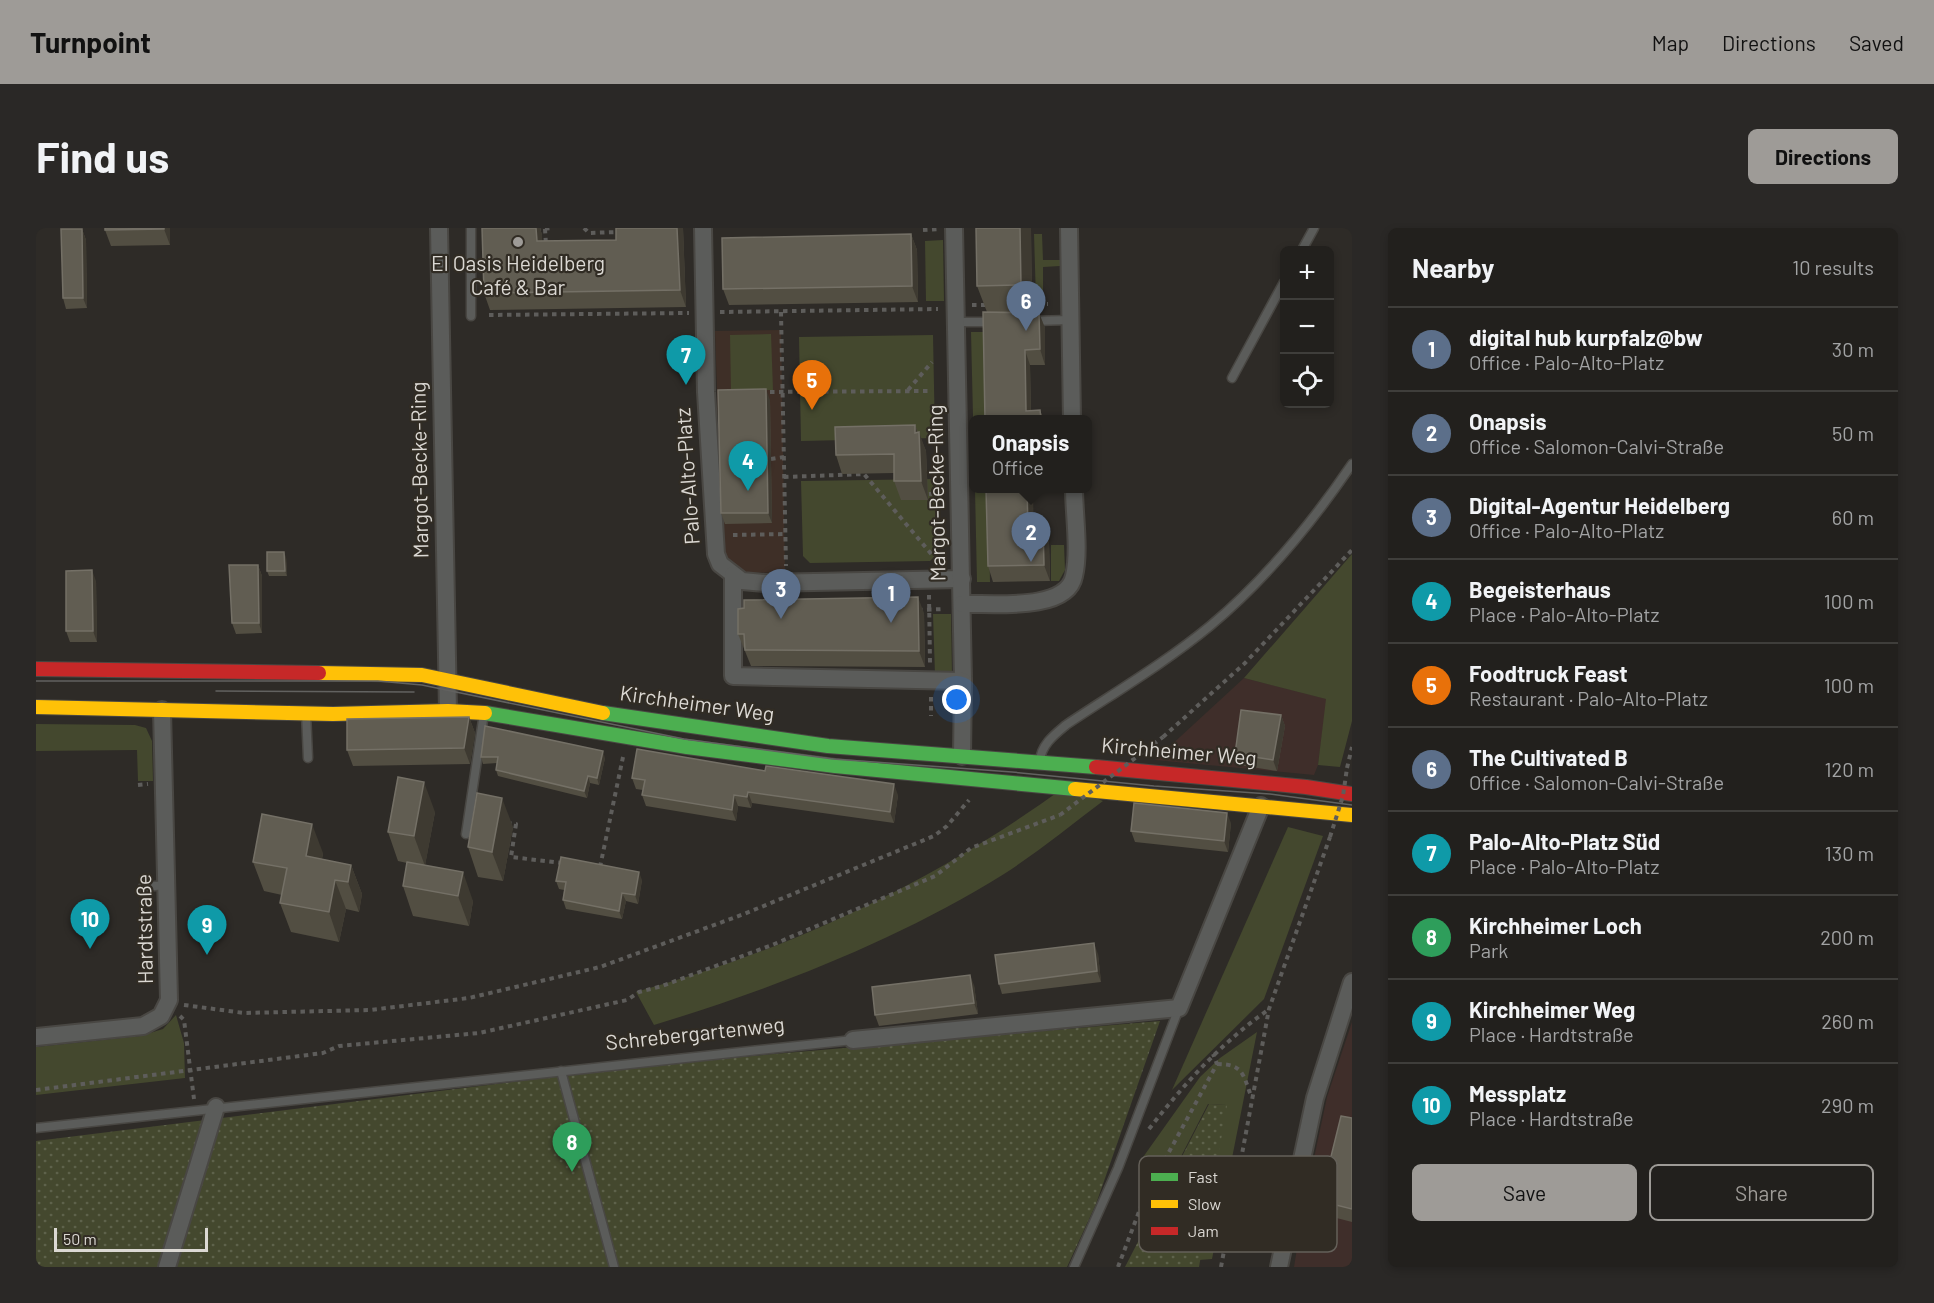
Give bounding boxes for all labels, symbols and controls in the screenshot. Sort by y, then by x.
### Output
text: Turnpoint [30,25,151,59]
text: Map [1652,30,1689,55]
text: Directions [1722,30,1816,55]
text: Saved [1849,30,1904,55]
button: Directions [1748,129,1898,184]
text: Find us [36,131,169,181]
marker: El Oasis Heidelberg Café & Bar [511,235,525,249]
map controls [1280,246,1334,408]
button: + [1280,246,1334,300]
place label: El Oasis Heidelberg Café & Bar [431,250,605,299]
text: Nearby [1412,252,1494,283]
text: 10 results [1792,255,1874,279]
pin: 6 [1006,282,1046,331]
button: − [1280,300,1334,354]
text: digital hub kurpfalz@bw [1469,324,1703,350]
pin: 7 [666,336,706,385]
text: 1 [1428,337,1435,361]
text: 30 m [1832,337,1874,361]
text: Office · Palo-Alto-Platz [1469,350,1664,374]
button: locate [1280,354,1334,408]
pin: 5 [792,360,832,410]
street label: Margot-Becke-Ring [404,381,433,559]
street label: Margot-Becke-Ring [921,404,950,582]
street label: Palo-Alto-Platz [669,407,704,545]
text: Onapsis [1469,408,1547,434]
popup [969,415,1092,493]
text: 2 [1426,421,1437,445]
text: 50 m [1832,421,1874,445]
text: Onapsis [992,429,1069,455]
text: Office · Salomon-Calvi-Straße [1469,434,1724,458]
pin: 4 [728,442,768,491]
text: Office [992,455,1044,479]
text: Digital-Agentur Heidelberg [1469,492,1730,518]
text: 3 [1426,505,1437,529]
text: 60 m [1832,505,1874,529]
pin: 2 [1012,512,1050,562]
text: Office · Palo-Alto-Platz [1469,518,1664,542]
pin: 3 [762,570,800,619]
pin: 1 [872,574,910,623]
text: Begeisterhaus [1469,576,1611,602]
text: 4 [1425,589,1438,613]
text: 100 m [1824,589,1874,613]
text: Place · Palo-Alto-Platz [1469,602,1660,626]
text: Foodtruck Feast [1469,660,1628,686]
text: 5 [1426,673,1437,697]
text: 100 m [1824,673,1874,697]
street label: Kirchheimer Weg [618,679,776,726]
your location [942,685,971,714]
text: Restaurant · Palo-Alto-Platz [1469,686,1708,710]
street label: Kirchheimer Weg [1100,731,1258,770]
text: The Cultivated B [1469,744,1628,770]
text: 6 [1426,757,1437,781]
text: 120 m [1824,757,1874,781]
text: Office · Salomon-Calvi-Straße [1469,770,1724,794]
text: Palo-Alto-Platz Süd [1469,828,1660,854]
text: 7 [1427,841,1436,865]
text: 130 m [1825,841,1874,865]
text: Place · Palo-Alto-Platz [1469,854,1660,878]
street label: Hardtstraße [130,874,157,984]
pin: 10 [70,900,110,949]
pin: 9 [188,906,226,955]
text: Kirchheimer Loch [1469,912,1642,938]
text: 8 [1426,925,1437,949]
text: 200 m [1820,925,1874,949]
text: Park [1469,938,1508,962]
text: Kirchheimer Weg [1469,996,1635,1022]
text: 9 [1426,1009,1437,1033]
text: 260 m [1821,1009,1874,1033]
street label: Schrebergartenweg [604,1011,786,1054]
text: Place · Hardtstraße [1469,1022,1634,1046]
text: Messplatz [1469,1080,1566,1106]
text: 10 [1422,1093,1441,1117]
text: 290 m [1821,1093,1874,1117]
text: Place · Hardtstraße [1469,1106,1634,1130]
pin: 8 [552,1122,592,1172]
legend [1139,1156,1337,1252]
button: Save [1412,1164,1637,1221]
button: Share [1649,1164,1874,1221]
text: Fast [1188,1167,1218,1186]
text: Slow [1188,1194,1221,1213]
text: Jam [1188,1221,1219,1240]
scale bar [54,1225,208,1252]
text: 50 m [63,1229,97,1248]

